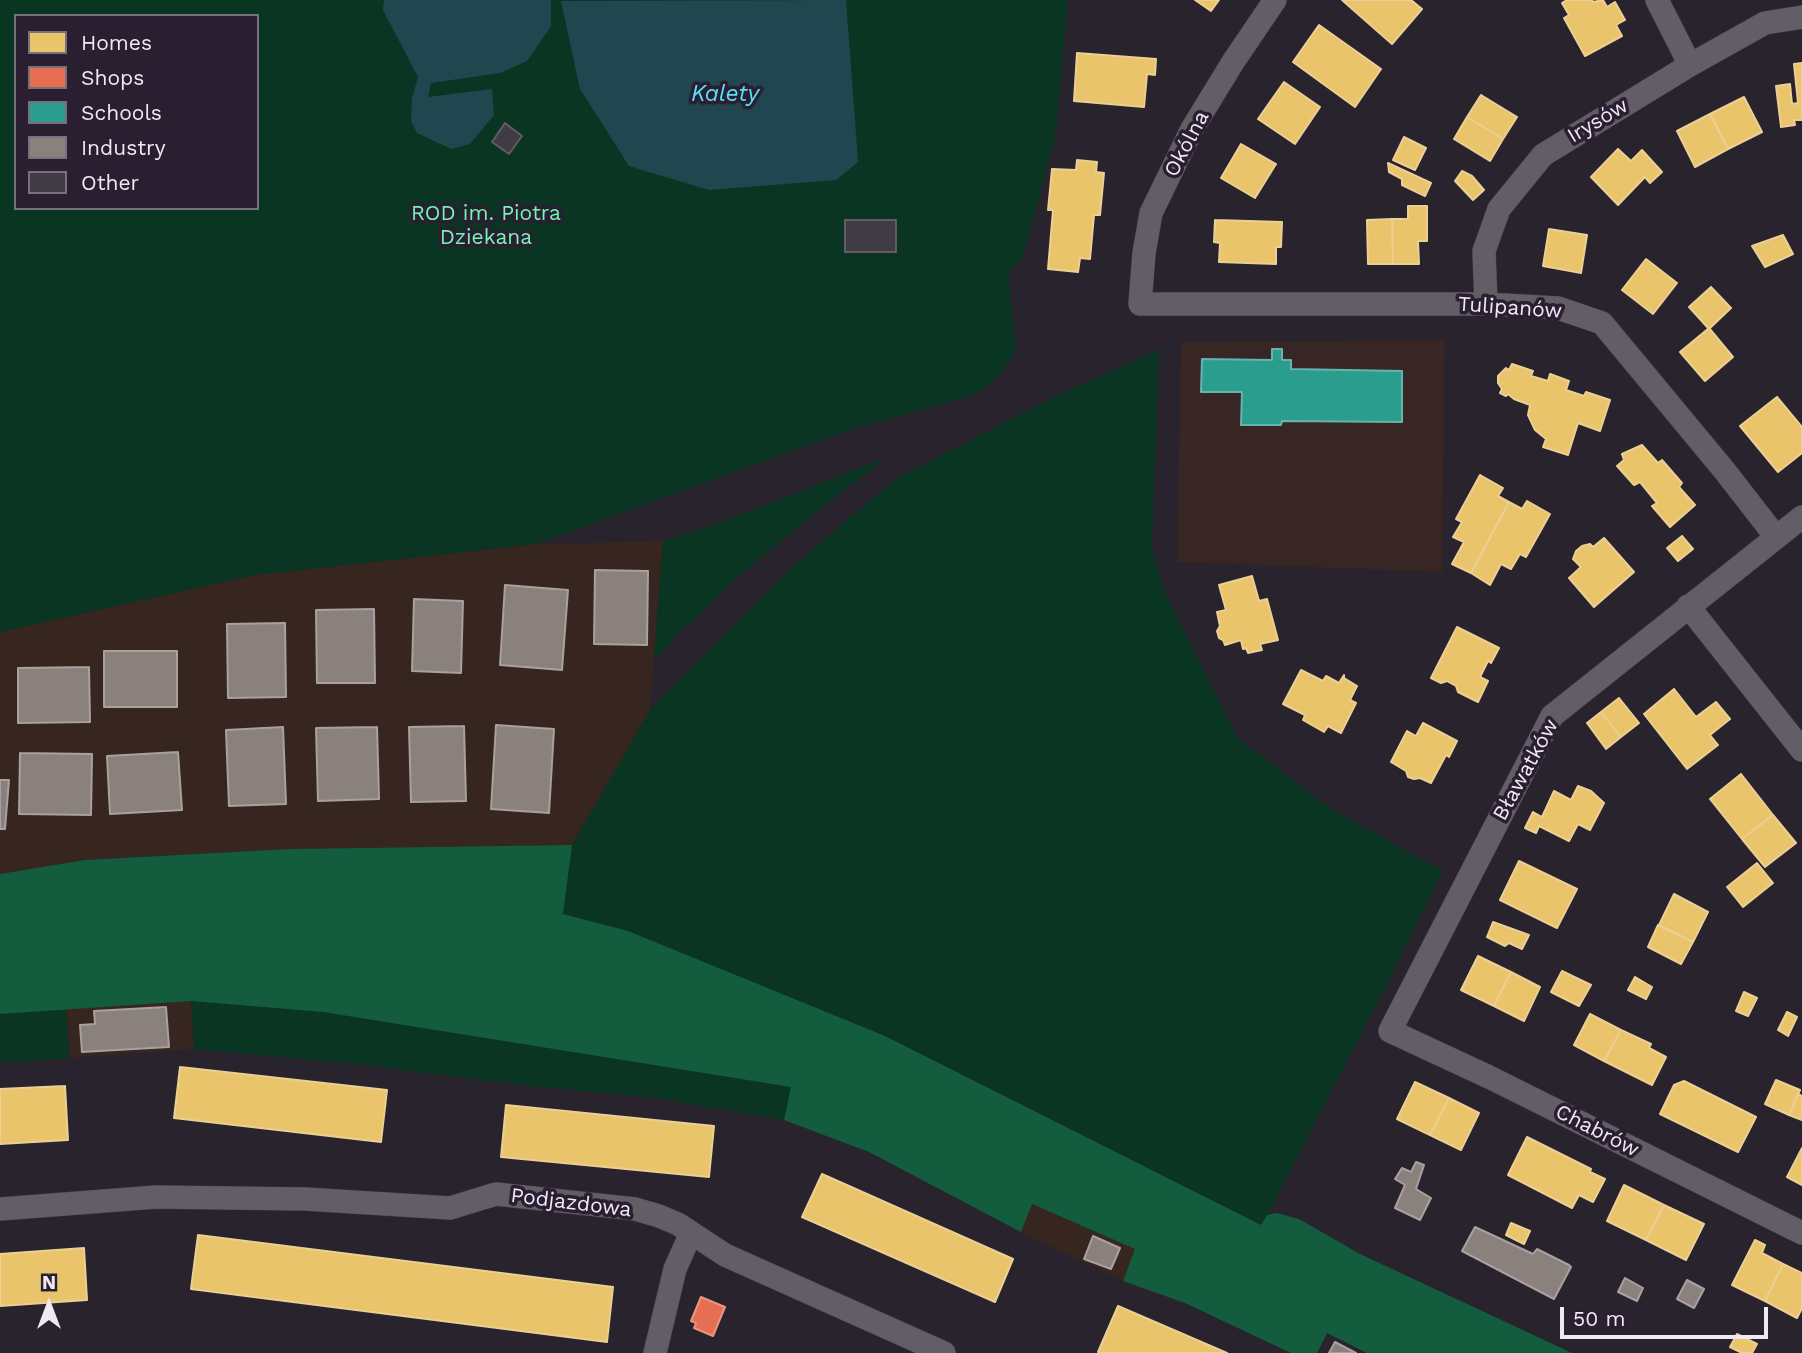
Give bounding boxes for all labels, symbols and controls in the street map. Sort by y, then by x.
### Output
legend [14,14,259,210]
text: Homes [81,30,152,55]
text: Shops [81,65,144,90]
water label: Kalety [691,80,759,108]
street label: Irysów [1563,93,1633,149]
text: Schools [81,100,162,125]
street label: Okólna [1159,107,1215,181]
text: Industry [81,135,166,160]
text: Other [81,170,139,195]
park label: ROD im. Piotra Dziekana [411,201,561,251]
street label: Tulipanów [1457,292,1563,324]
street label: Bławatków [1488,715,1564,825]
street label: Chabrów [1551,1099,1643,1163]
street label: Podjazdowa [509,1183,633,1223]
north arrow [14,1269,84,1339]
text: N [42,1271,56,1294]
scale bar [1564,1294,1772,1338]
text: 50 m [1573,1306,1625,1331]

